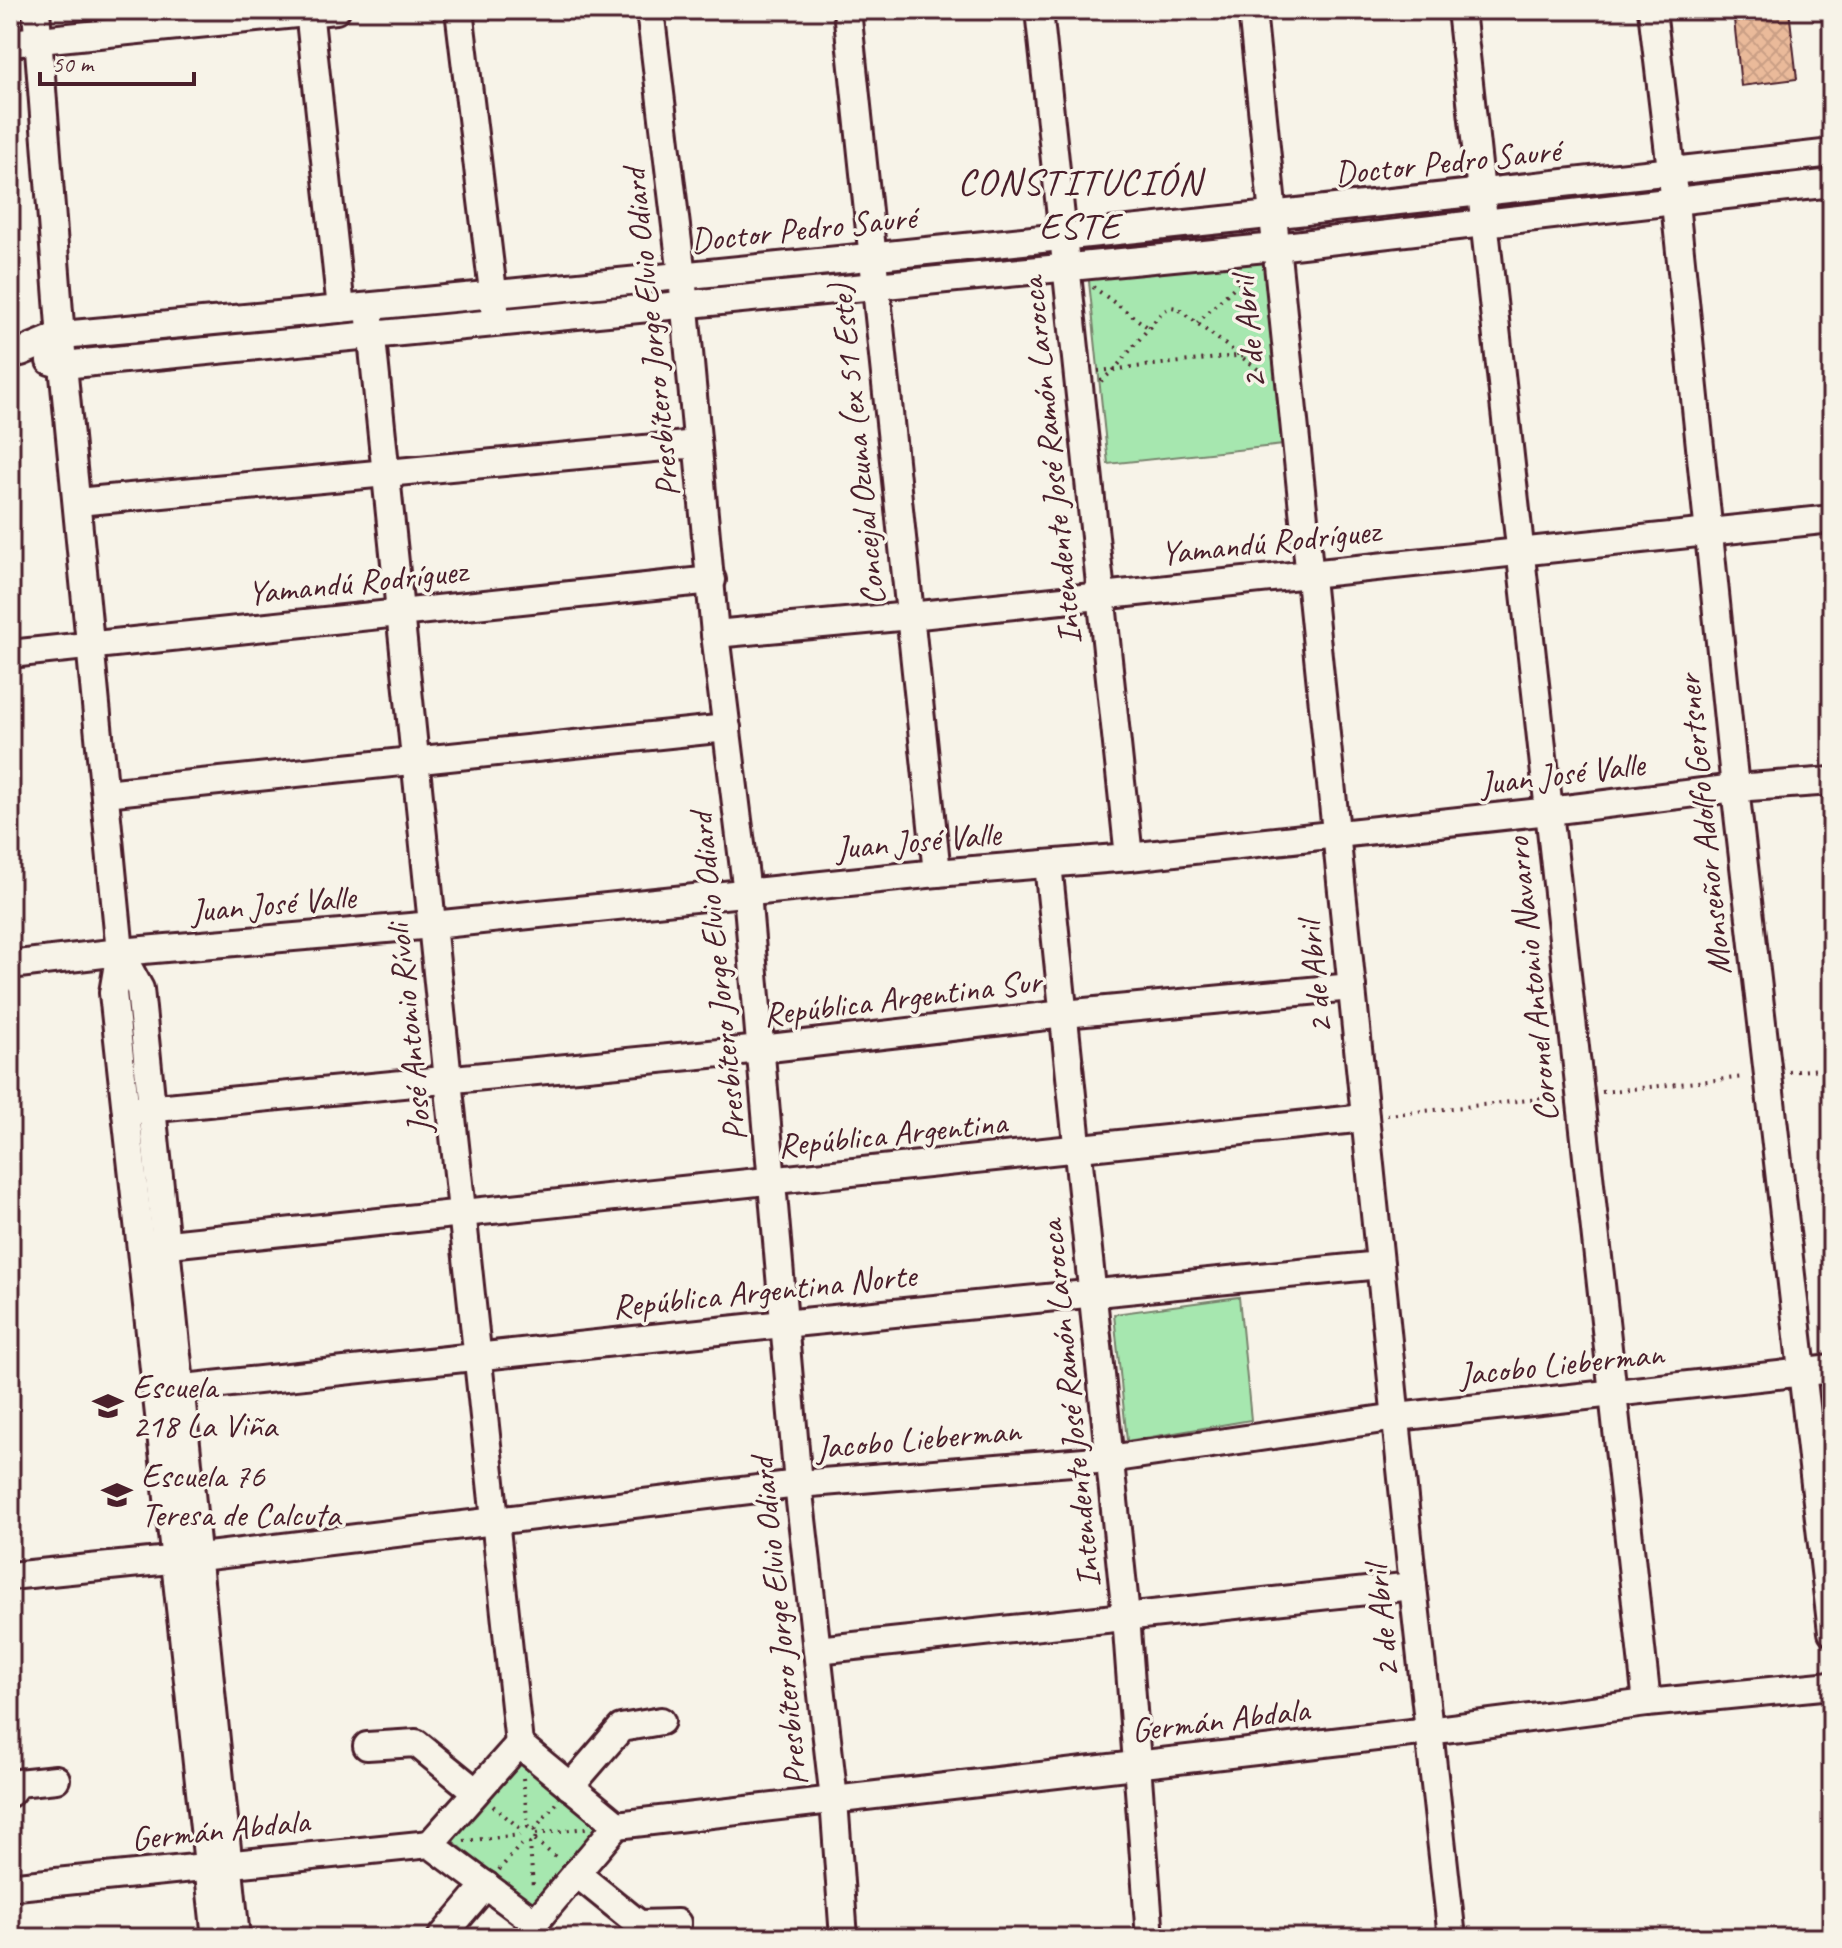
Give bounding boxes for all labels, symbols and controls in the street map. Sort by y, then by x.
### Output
scale bar [40,36,194,86]
text: 50 m [52,49,95,79]
street label: Doctor Pedro Sauré [1332,128,1567,195]
district label: CONSTITUCIÓN ESTE [957,158,1206,249]
street label: Presbítero Jorge Elvio Odiard [611,162,689,499]
street label: Doctor Pedro Sauré [688,195,923,262]
street label: 2 de Abril [1221,269,1276,391]
street label: Intendente José Ramón Larocca [1010,272,1091,647]
street label: Concejal Ozuna (ex 51 Este) [818,281,895,608]
street label: Yamandú Rodríguez [1158,508,1385,574]
street label: Yamandú Rodríguez [245,548,472,614]
street label: Monseñor Adolfo Gertsner [1666,670,1741,977]
street label: Juan José Valle [1476,742,1649,805]
street label: Presbítero Jorge Elvio Odiard [678,806,756,1143]
street label: Juan José Valle [832,812,1004,869]
street label: Coronel Antonio Navarro [1495,834,1568,1124]
street label: Juan José Valle [187,875,359,932]
street label: 2 de Abril [1287,914,1342,1036]
street label: José Antonio Rívoli [376,919,441,1138]
street label: República Argentina Sur [761,959,1046,1036]
street label: República Argentina [775,1100,1011,1167]
street label: Intendente José Ramón Larocca [1029,1215,1110,1590]
street label: República Argentina Norte [610,1253,921,1328]
street label: Jacobo Lieberman [1455,1331,1667,1396]
place label: Escuela 218 La Viña [132,1365,279,1447]
school or university icon: Escuela 218 La Viña [91,1389,125,1423]
street label: Jacobo Lieberman [812,1408,1024,1469]
street label: Presbítero Jorge Elvio Odiard [739,1451,817,1788]
place label: Escuela 76 Teresa de Calcuta [141,1454,342,1536]
school or university icon: Escuela 76 Teresa de Calcuta [100,1478,134,1512]
street label: 2 de Abril [1354,1558,1409,1680]
street label: Germán Abdala [1129,1687,1314,1752]
street label: Germán Abdala [129,1799,313,1860]

